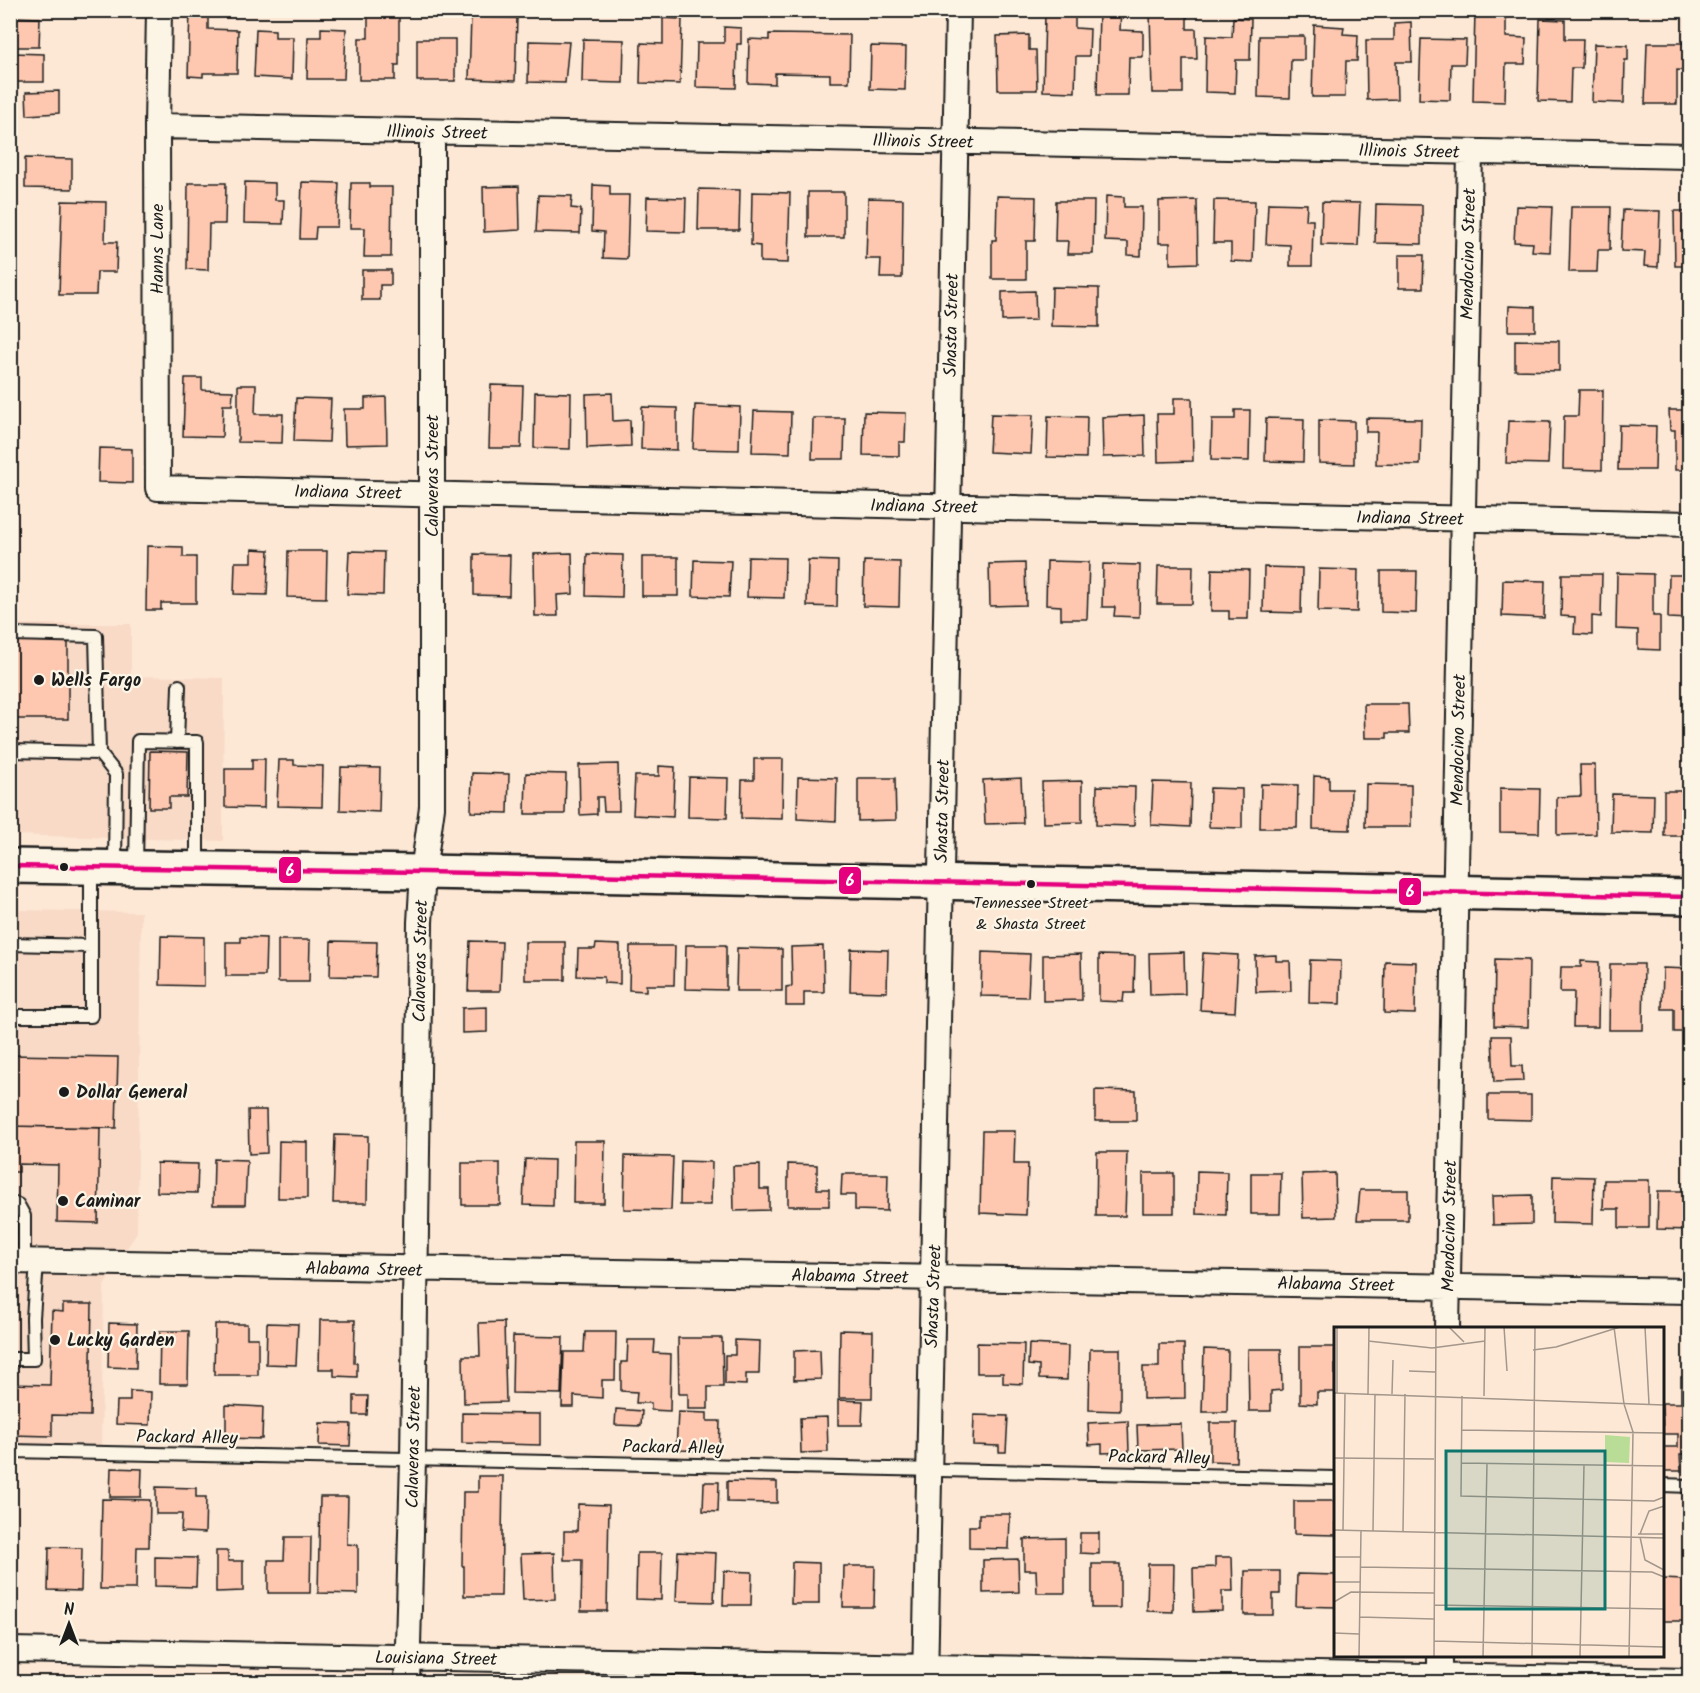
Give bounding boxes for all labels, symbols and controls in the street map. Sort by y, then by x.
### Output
street label: Illinois Street [386,118,489,149]
street label: Illinois Street [872,127,975,158]
street label: Illinois Street [1358,137,1461,168]
street label: Mendocino Street [1454,187,1485,320]
street label: Hanns Lane [144,204,173,294]
street label: Shasta Street [937,272,968,377]
street label: Calaveras Street [419,414,448,537]
street label: Indiana Street [294,478,403,509]
street label: Indiana Street [870,492,979,523]
street label: Indiana Street [1356,504,1465,535]
place label: Wells Fargo [51,667,141,696]
marker: Wells Fargo [32,673,46,687]
street label: Mendocino Street [1444,673,1475,806]
street label: Shasta Street [928,758,959,863]
line badge: 6 [278,856,302,884]
text: 6 [286,859,295,884]
unlabelled marker [58,861,70,873]
line badge: 6 [838,866,862,895]
text: 6 [846,869,855,894]
line badge: 6 [1398,877,1422,906]
marker: Tennessee Street & Shasta Street [1025,878,1037,890]
text: 6 [1406,880,1415,905]
place label: Tennessee Street & Shasta Street [973,891,1089,937]
street label: Calaveras Street [406,898,437,1023]
place label: Dollar General [76,1079,187,1108]
marker: Dollar General [57,1085,71,1099]
street label: Mendocino Street [1435,1159,1466,1292]
place label: Caminar [75,1188,142,1217]
marker: Caminar [56,1194,70,1208]
street label: Shasta Street [918,1243,951,1348]
street label: Alabama Street [305,1255,424,1286]
street label: Alabama Street [791,1262,910,1293]
street label: Alabama Street [1277,1270,1396,1301]
place label: Lucky Garden [67,1327,174,1356]
inset map [1334,1327,1664,1657]
marker: Lucky Garden [48,1333,62,1347]
street label: Calaveras Street [399,1384,430,1509]
street label: Packard Alley [136,1423,239,1454]
street label: Packard Alley [622,1433,725,1464]
street label: Packard Alley [1108,1443,1211,1474]
north arrow [39,1594,99,1654]
text: N [64,1598,74,1623]
street label: Louisiana Street [375,1644,498,1675]

